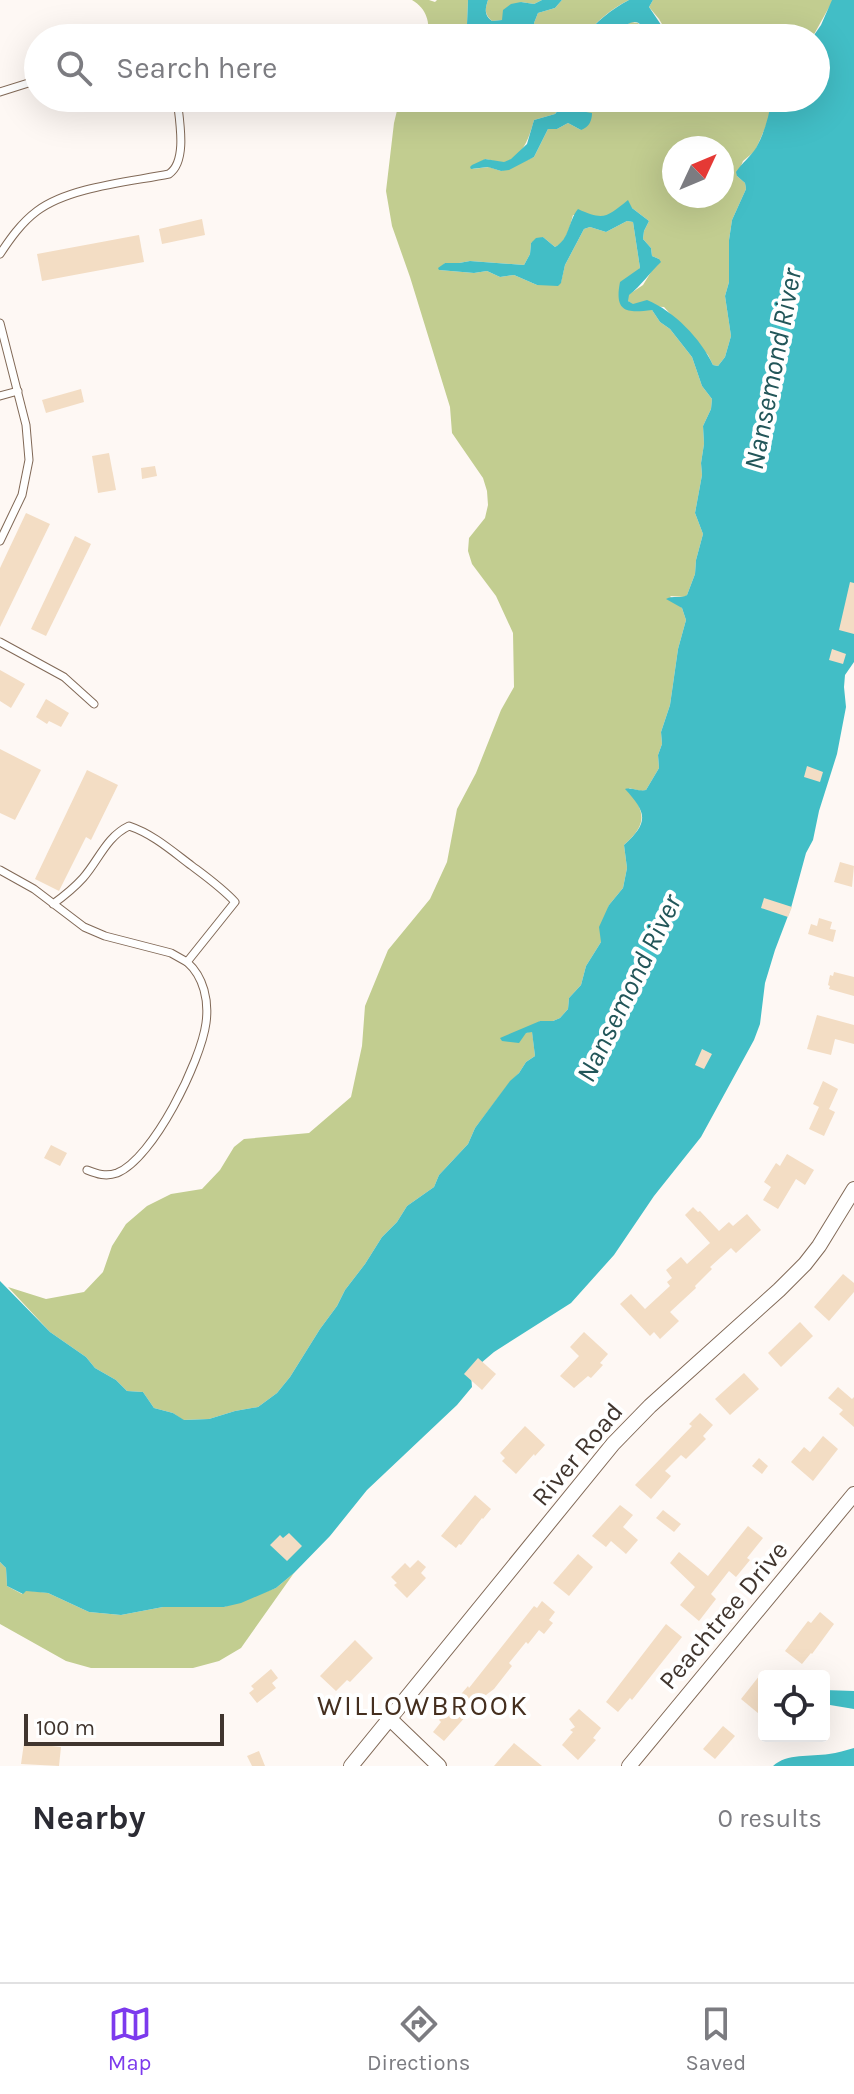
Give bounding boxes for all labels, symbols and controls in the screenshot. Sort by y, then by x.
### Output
search box [24,24,830,112]
icon: search [52,46,96,90]
text: Search here [116,50,277,86]
north arrow [662,136,734,208]
water label: Nansemond River [737,264,808,473]
water label: Nansemond River [569,888,689,1087]
street label: River Road [525,1396,630,1512]
street label: Peachtree Drive [652,1535,794,1696]
map controls [758,1670,830,1742]
button: locate [758,1670,830,1742]
district label: WILLOWBROOK [317,1689,529,1722]
scale bar [24,1710,224,1746]
text: 100 m [36,1715,95,1741]
text: Nearby [32,1798,146,1838]
text: 0 results [718,1803,822,1834]
tab: Map [108,2002,152,2076]
tab: Directions [367,2002,470,2076]
tab: Saved [686,2002,746,2076]

